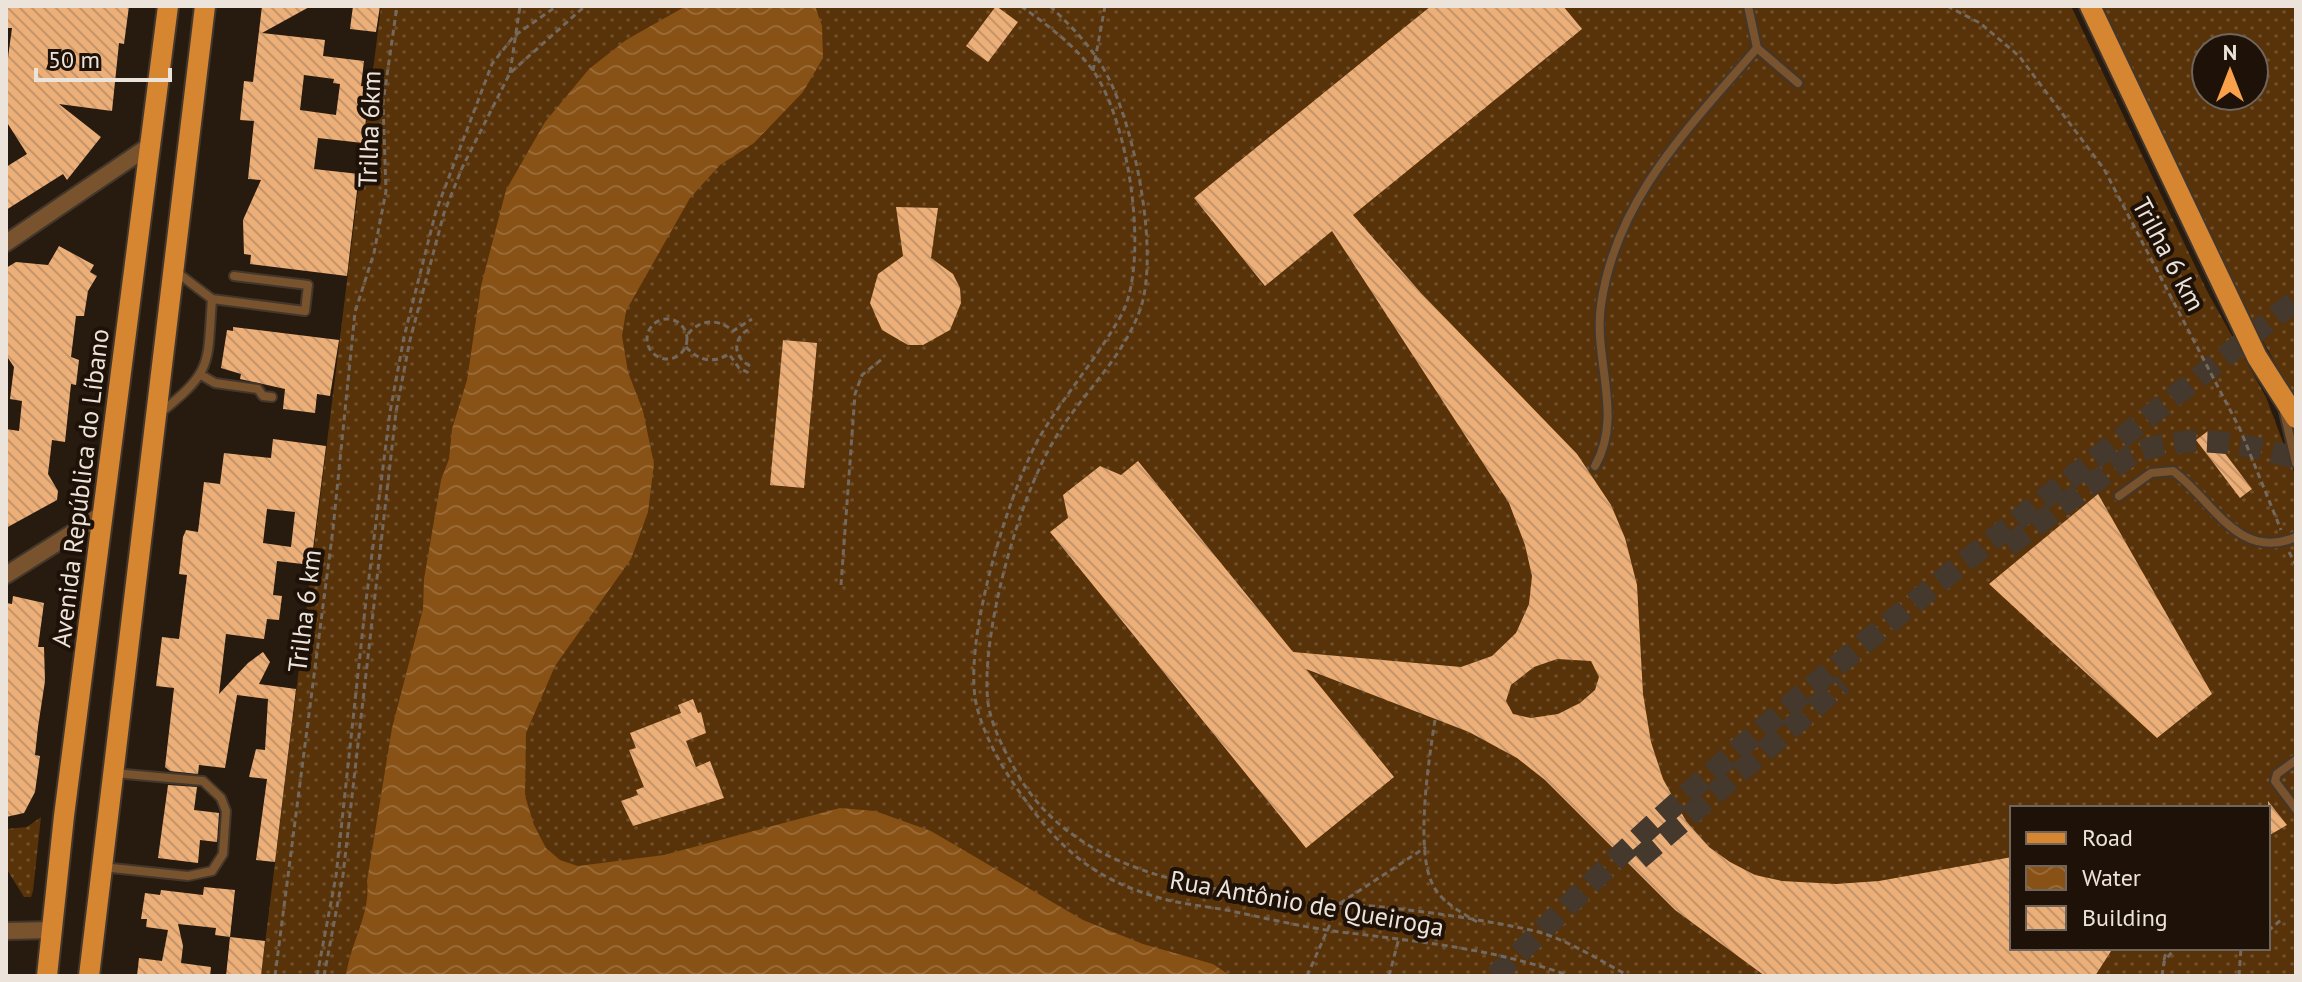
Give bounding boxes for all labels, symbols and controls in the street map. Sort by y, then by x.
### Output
scale bar [36,32,170,82]
north arrow [2190,32,2270,112]
text: N [2223,38,2237,66]
text: 50 m [48,44,100,75]
street label: Trilha 6km [350,70,388,188]
street label: Trilha 6 km [2125,192,2213,316]
street label: Avenida República do Líbano [44,327,116,649]
street label: Trilha 6 km [280,548,328,674]
legend [2010,806,2270,950]
text: Road [2082,822,2133,853]
text: Water [2082,862,2141,893]
street label: Rua Antônio de Queiroga [1167,863,1447,943]
text: Building [2082,902,2168,933]

